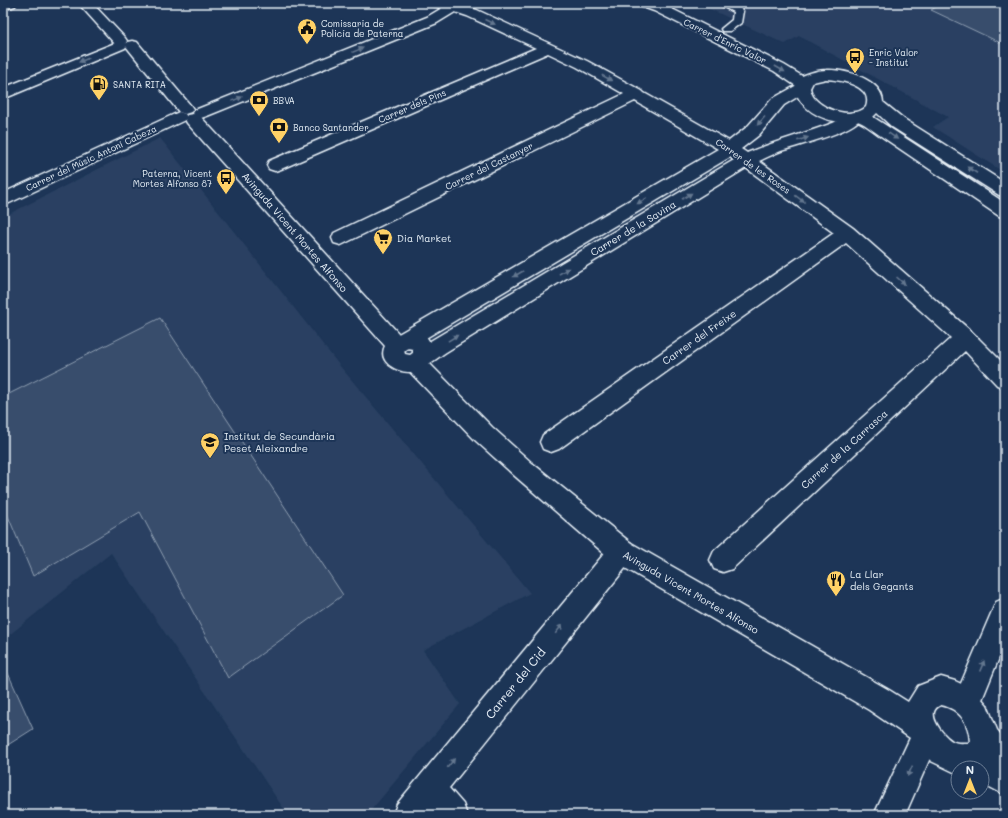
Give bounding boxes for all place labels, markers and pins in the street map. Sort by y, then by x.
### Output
public building icon: Comissaria de Policia de Paterna [296,17,318,45]
place label: Comissaria de Policia de Paterna [321,18,404,39]
bus stop icon: Enric Valor - Institut [844,46,866,74]
place label: Enric Valor - Institut [869,47,918,68]
fuel station icon: SANTA RITA [88,73,110,101]
place label: SANTA RITA [113,79,166,90]
bank icon: BBVA [248,89,270,117]
place label: BBVA [273,95,295,106]
bank icon: Banco Santander [268,116,290,144]
place label: Banco Santander [293,122,369,133]
bus stop icon: Paterna, Vicent Mortes Alfonso 87 [215,167,237,195]
place label: Paterna, Vicent Mortes Alfonso 87 [133,168,212,189]
supermarket icon: Dia Market [372,227,394,255]
place label: Dia Market [397,231,451,245]
place label: Institut de Secundària Peset Aleixandre [224,429,335,455]
school or university icon: Institut de Secundària Peset Aleixandre [199,431,221,459]
place label: La Llar dels Gegants [850,567,914,593]
restaurant icon: La Llar dels Gegants [825,569,847,597]

